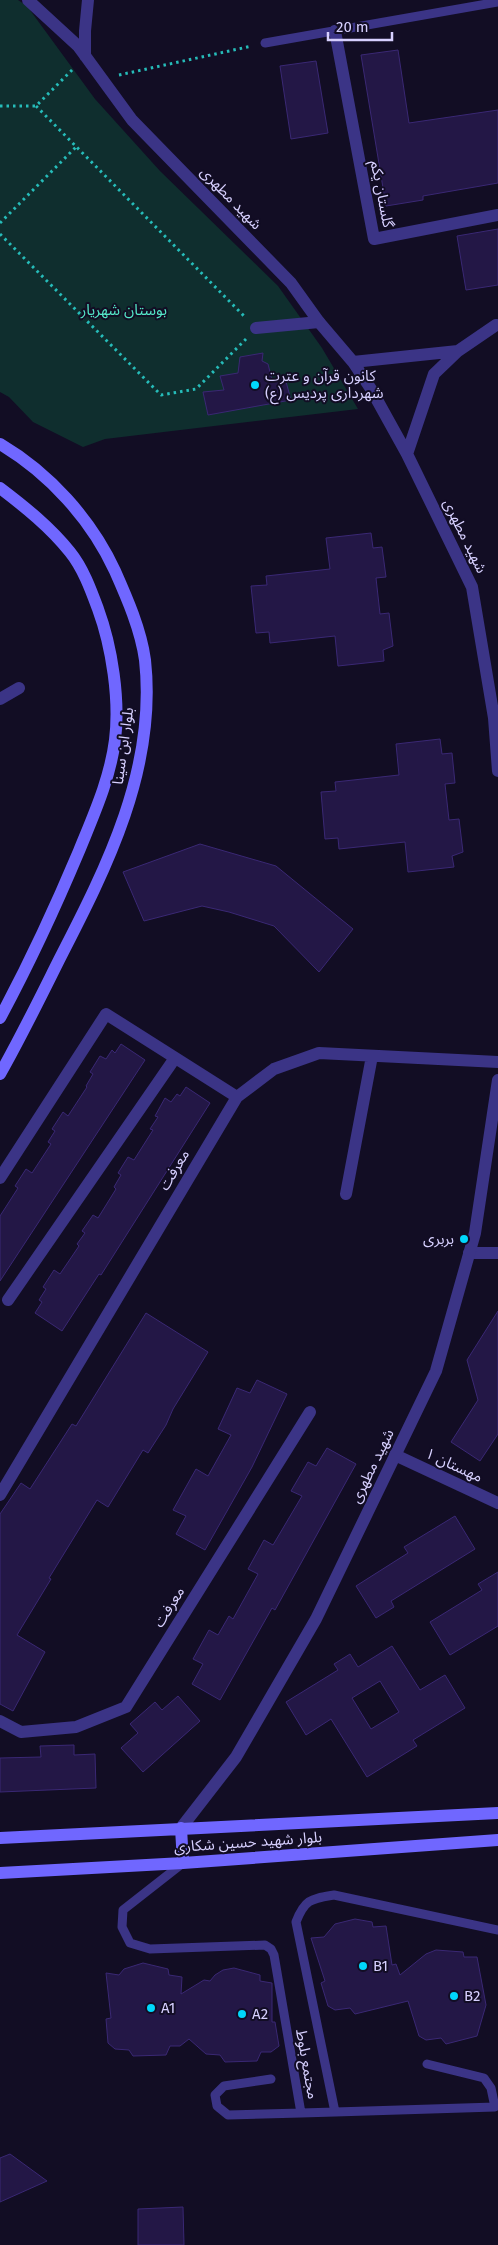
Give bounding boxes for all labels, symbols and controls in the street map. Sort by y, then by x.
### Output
scale bar [328,10,392,42]
text: 20 m [336,18,369,36]
street label: گلستان یکم [365,159,397,230]
street label: شهید مطهری [197,163,266,233]
park label: بوستان شهریار [80,301,167,319]
place label: کانون قرآن و عترت (ع) شهرداری پردیس [265,367,384,405]
marker: کانون قرآن و عترت (ع) شهرداری پردیس [249,379,261,391]
street label: شهید مطهری [439,496,491,576]
street label: بلوار ابن سینا [109,706,137,786]
street label: معرفت [155,1146,193,1194]
place label: بربری [423,1230,454,1248]
marker: بربری [458,1233,470,1245]
street label: شهید مطهری [346,1426,398,1506]
street label: مهستان ۱ [423,1444,485,1486]
street label: معرفت [150,1583,188,1631]
street label: بلوار شهید حسین شکاری [173,1828,323,1856]
place label: B1 [373,1957,388,1975]
marker: B1 [357,1960,369,1972]
place label: B2 [464,1987,480,2005]
marker: B2 [448,1990,460,2002]
place label: A1 [161,1999,175,2017]
marker: A1 [145,2002,157,2014]
place label: A2 [252,2005,268,2023]
marker: A2 [236,2008,248,2020]
street label: مجتمع بلوط [289,2027,322,2101]

